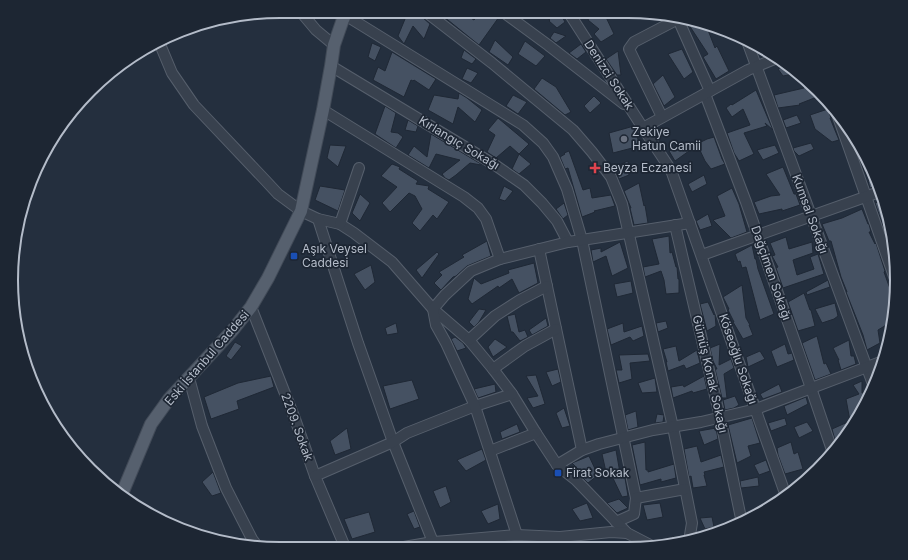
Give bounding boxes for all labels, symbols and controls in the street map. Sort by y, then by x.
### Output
street label: Denizci Sokak [581,37,638,113]
street label: Kırlangıç Sokağı [416,113,502,173]
place label: Zekiye Hatun Camii [632,124,701,153]
marker: Zekiye Hatun Camii [619,134,629,144]
place label: Beyza Eczanesi [603,160,692,175]
marker: Beyza Eczanesi [590,163,600,173]
street label: Kumsal Sokağı [789,172,832,255]
street label: Dağçimen Sokağı [748,224,795,322]
place label: Aşık Veysel Caddesi [302,241,367,270]
marker: Aşık Veysel Caddesi [289,251,299,261]
street label: Eski İstanbul Caddesi [161,307,252,408]
street label: Köseoğlu Sokağı [716,312,761,406]
street label: Gümüş Konak Sokağı [690,314,731,434]
street label: 2209. Sokak [278,391,317,463]
place label: Firat Sokak [566,465,630,480]
marker: Firat Sokak [553,468,563,478]

